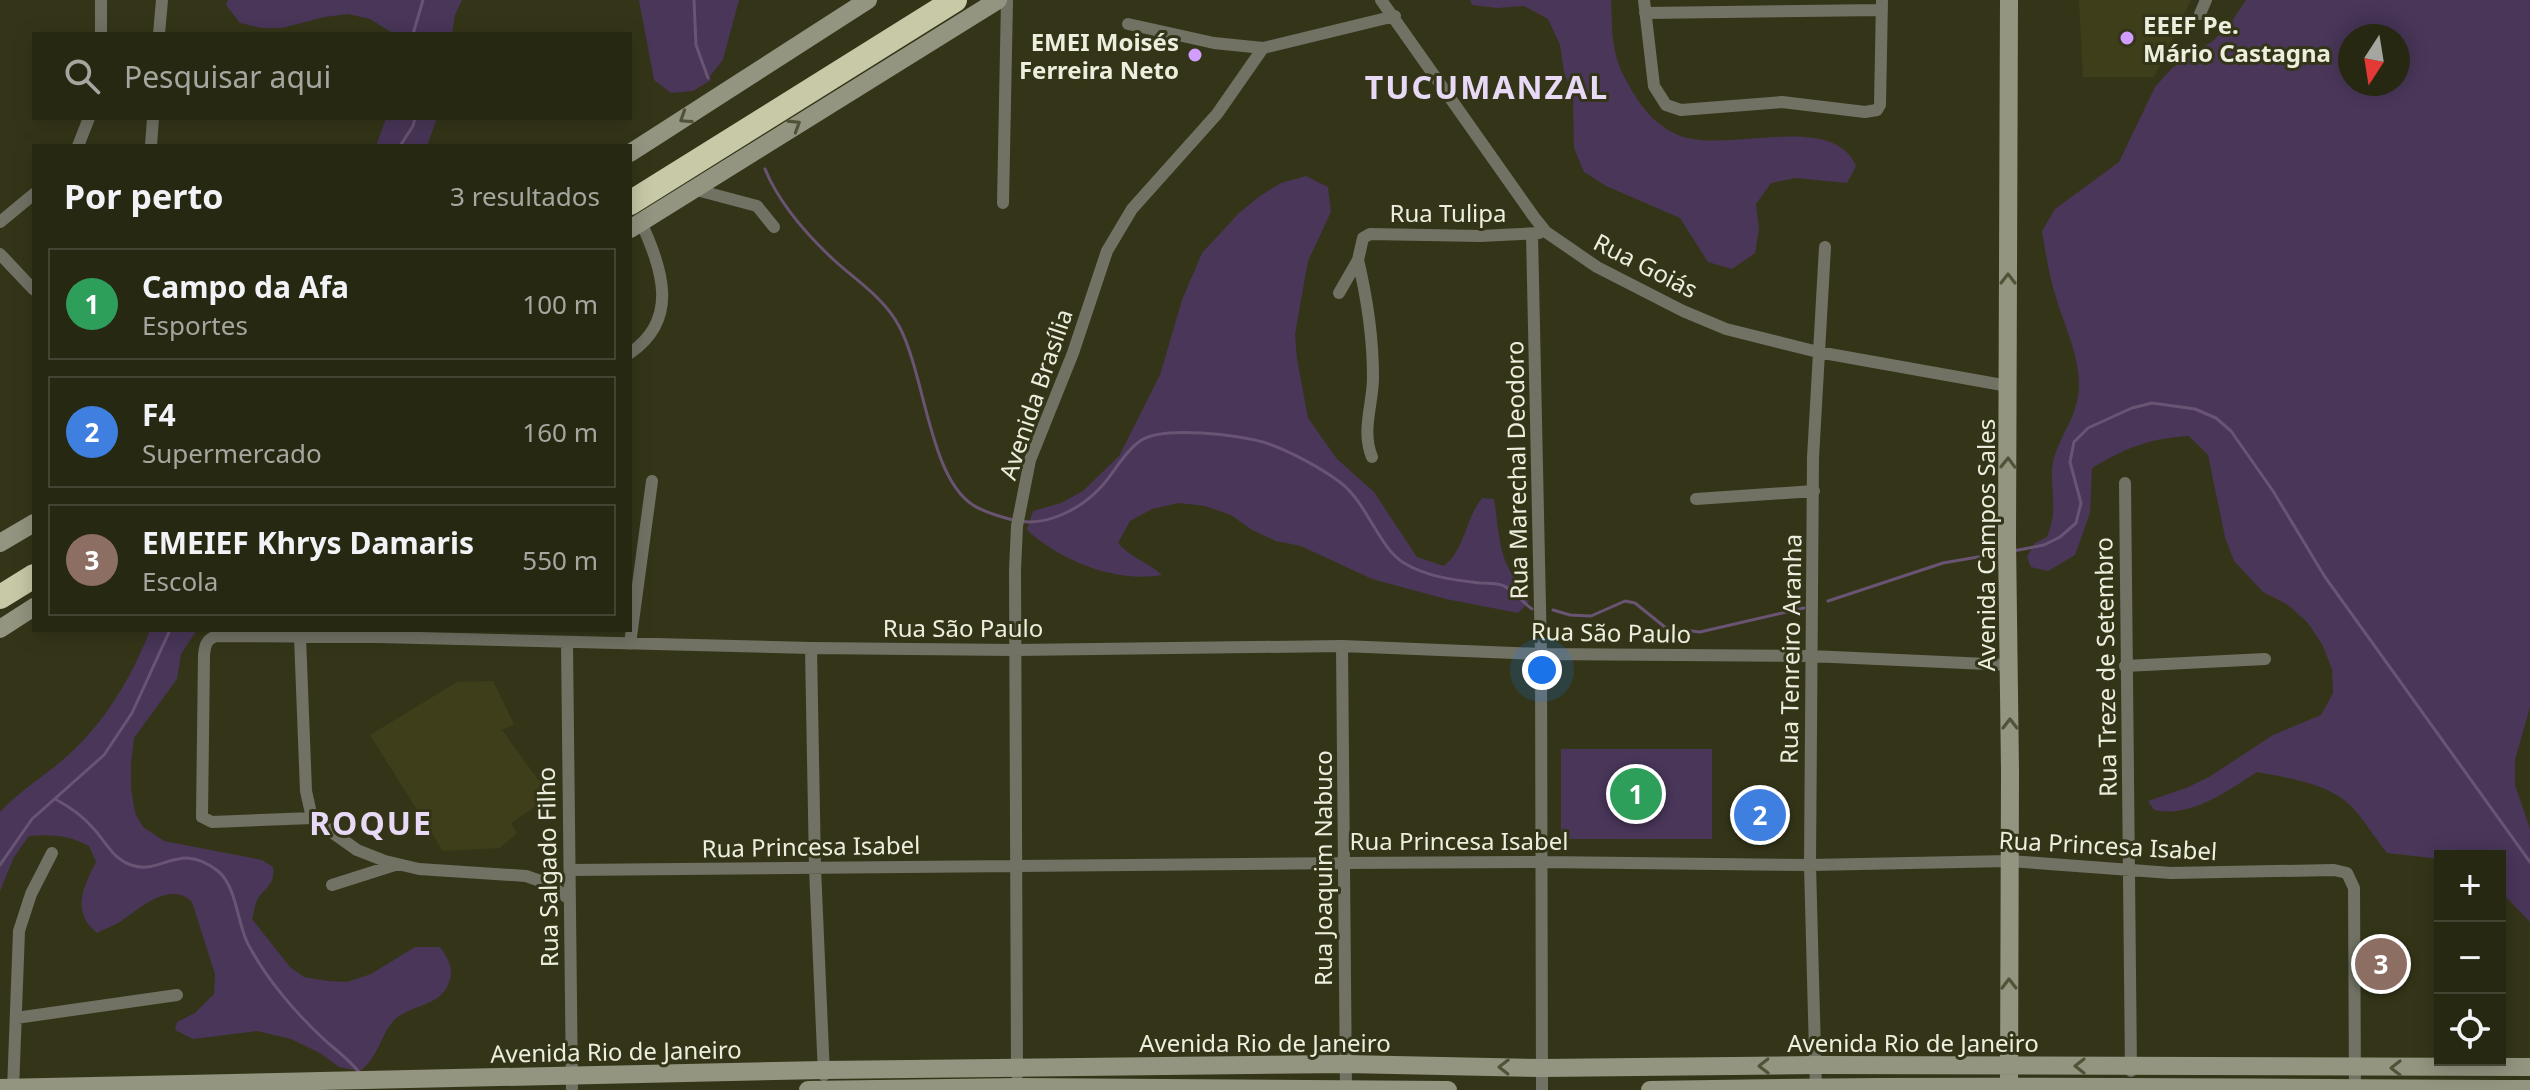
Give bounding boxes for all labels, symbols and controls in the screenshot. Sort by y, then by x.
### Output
place label: EEEF Pe. Mário Castagna [2143,8,2331,69]
north arrow [2338,24,2410,96]
place label: EMEI Moisés Ferreira Neto [1019,25,1179,86]
marker: EEEF Pe. Mário Castagna [2118,29,2136,47]
search box [32,32,632,120]
marker: EMEI Moisés Ferreira Neto [1186,46,1204,64]
icon: search [60,54,104,98]
text: Pesquisar aqui [124,56,331,97]
district label: TUCUMANZAL [1365,65,1609,108]
one-way arrow [679,109,694,124]
one-way arrow [786,119,801,134]
text: Por perto [64,173,223,219]
text: 3 resultados [450,178,600,214]
street label: Rua Tulipa [1389,196,1507,229]
street label: Rua Goiás [1588,225,1704,305]
text: Campo da Afa [142,266,349,307]
one-way arrow [1999,272,2017,285]
text: 1 [85,286,99,322]
text: 100 m [522,286,598,322]
street label: Avenida Brasília [990,304,1080,484]
text: Esportes [142,307,248,343]
street label: Rua Marechal Deodoro [1497,340,1535,600]
text: F4 [142,394,176,435]
text: 2 [85,414,99,450]
text: 160 m [522,414,598,450]
street label: Avenida Campos Sales [1969,419,2002,671]
text: Supermercado [142,435,322,471]
one-way arrow [1999,456,2017,469]
text: EMEIEF Khrys Damaris [142,522,474,563]
street label: Rua Tenreiro Aranha [1771,534,1809,764]
street label: Rua Treze de Setembro [2086,537,2124,797]
text: 3 [85,542,99,578]
text: 550 m [522,542,598,578]
text: Escola [142,563,218,599]
street label: Rua São Paulo [883,611,1043,644]
street label: Rua São Paulo [1531,614,1691,650]
your location [1522,650,1562,690]
one-way arrow [2001,717,2019,730]
street label: Rua Joaquim Nabuco [1306,750,1339,986]
pin: 1 [1610,764,1662,824]
street label: Rua Salgado Filho [529,767,565,967]
pin: 2 [1734,785,1786,845]
district label: ROQUE [309,801,433,844]
street label: Rua Princesa Isabel [1998,823,2218,867]
street label: Rua Princesa Isabel [1350,824,1568,857]
street label: Rua Princesa Isabel [701,828,921,864]
map controls [2434,850,2506,1066]
button: + [2434,850,2506,922]
button: − [2434,922,2506,994]
pin: 3 [2355,934,2407,994]
one-way arrow [2000,977,2018,990]
button: locate [2434,994,2506,1066]
street label: Avenida Rio de Janeiro [1139,1026,1391,1059]
street label: Avenida Rio de Janeiro [1787,1026,2039,1059]
street label: Avenida Rio de Janeiro [490,1032,742,1070]
one-way arrow [1757,1057,1770,1074]
one-way arrow [2073,1057,2086,1075]
one-way arrow [1497,1059,1510,1076]
one-way arrow [2389,1059,2402,1077]

